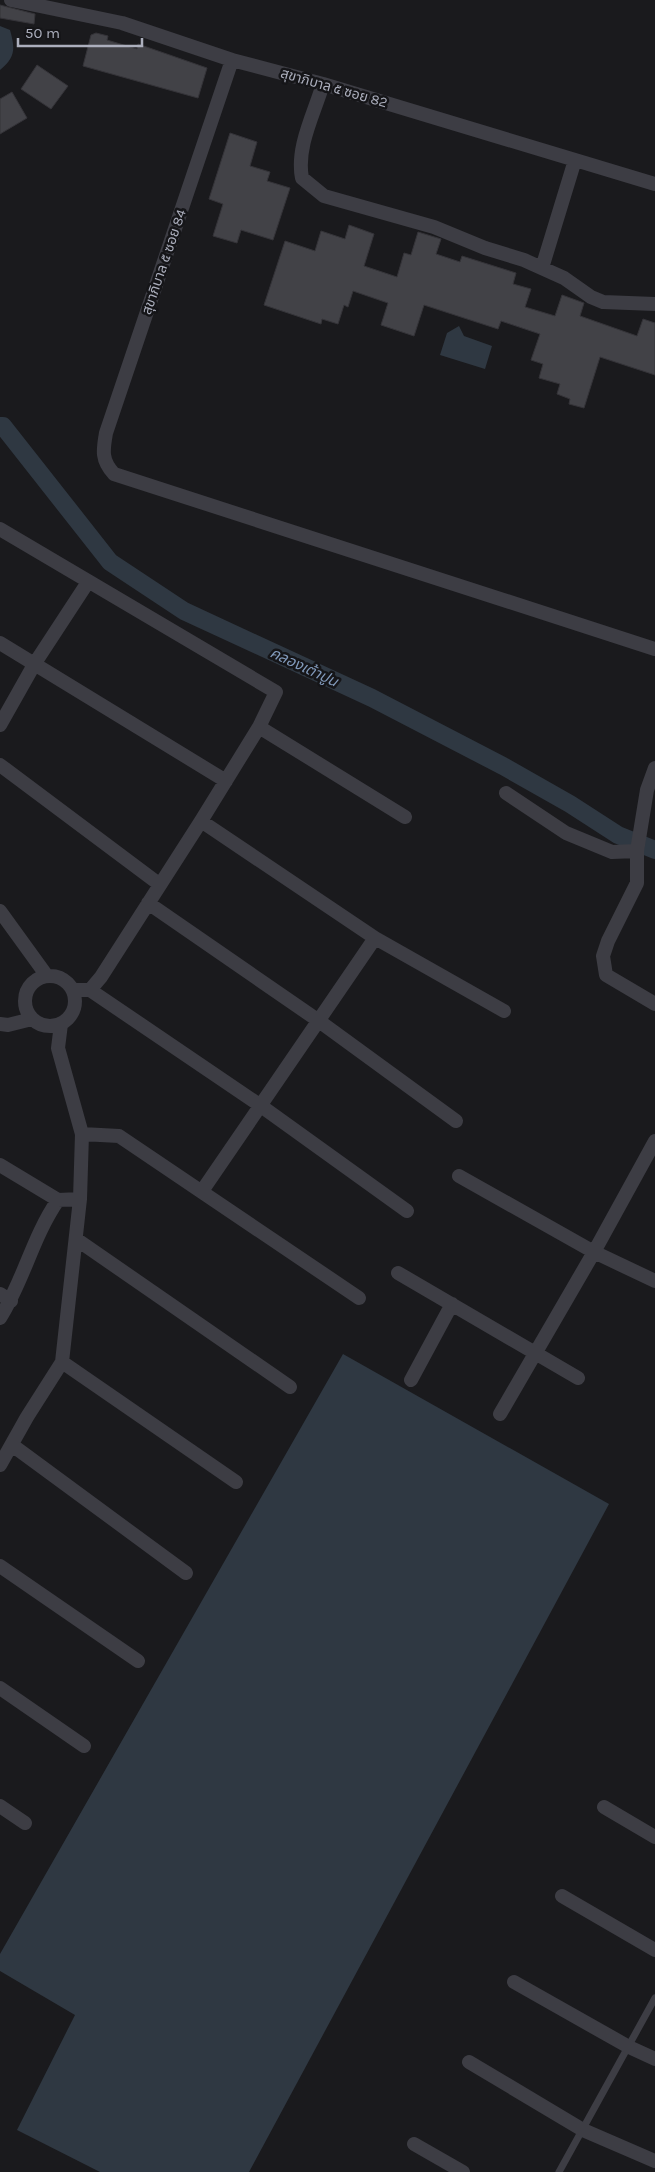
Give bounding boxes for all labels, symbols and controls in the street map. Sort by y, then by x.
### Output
scale bar [18,15,141,47]
text: 50 m [25,24,60,42]
street label: สุขาภิบาล ๕ ซอย 82 [279,65,389,111]
street label: สุขาภิบาล ๕ ซอย 84 [138,207,190,317]
water label: คลองเต้าปูน [267,643,341,691]

